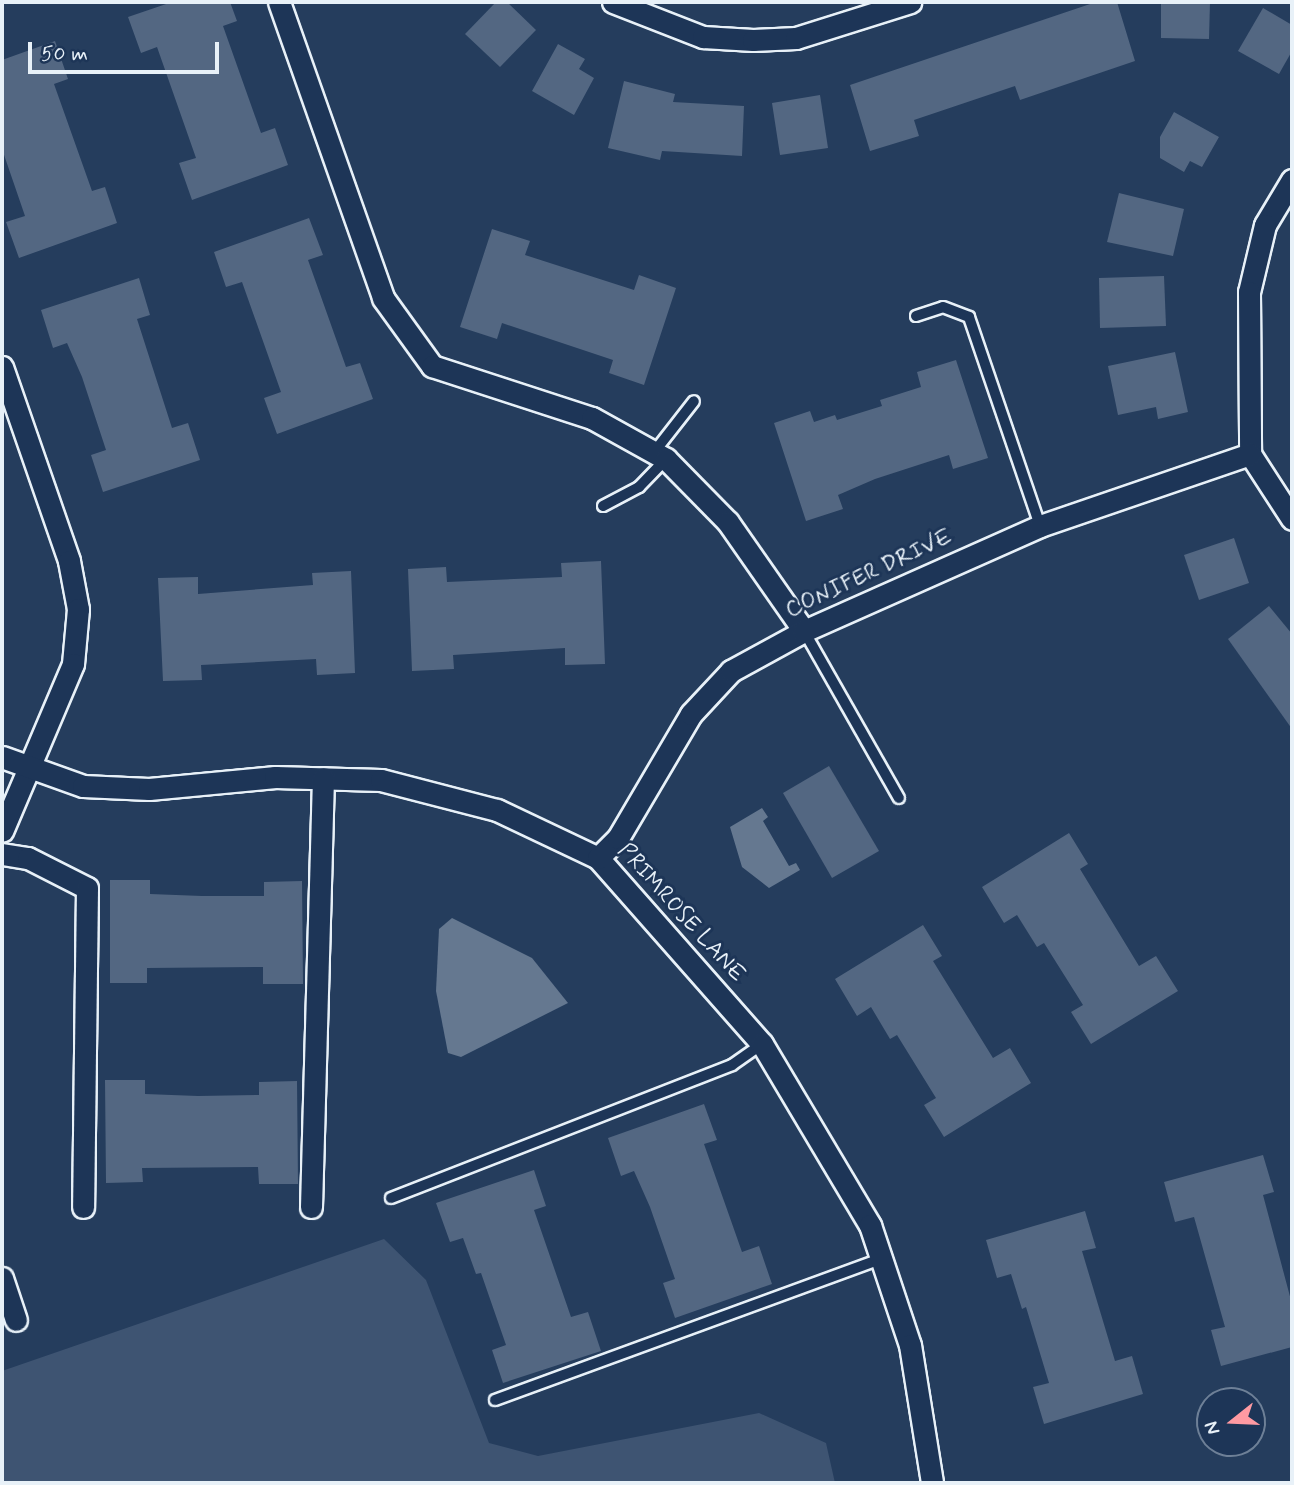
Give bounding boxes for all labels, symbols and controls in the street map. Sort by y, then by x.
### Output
scale bar [32,28,222,72]
text: 50 m [41,40,88,68]
street label: CONIFER DRIVE [781,523,957,625]
street label: PRIMROSE LANE [611,838,751,988]
north arrow [1196,1387,1266,1457]
text: N [1199,1418,1226,1438]

